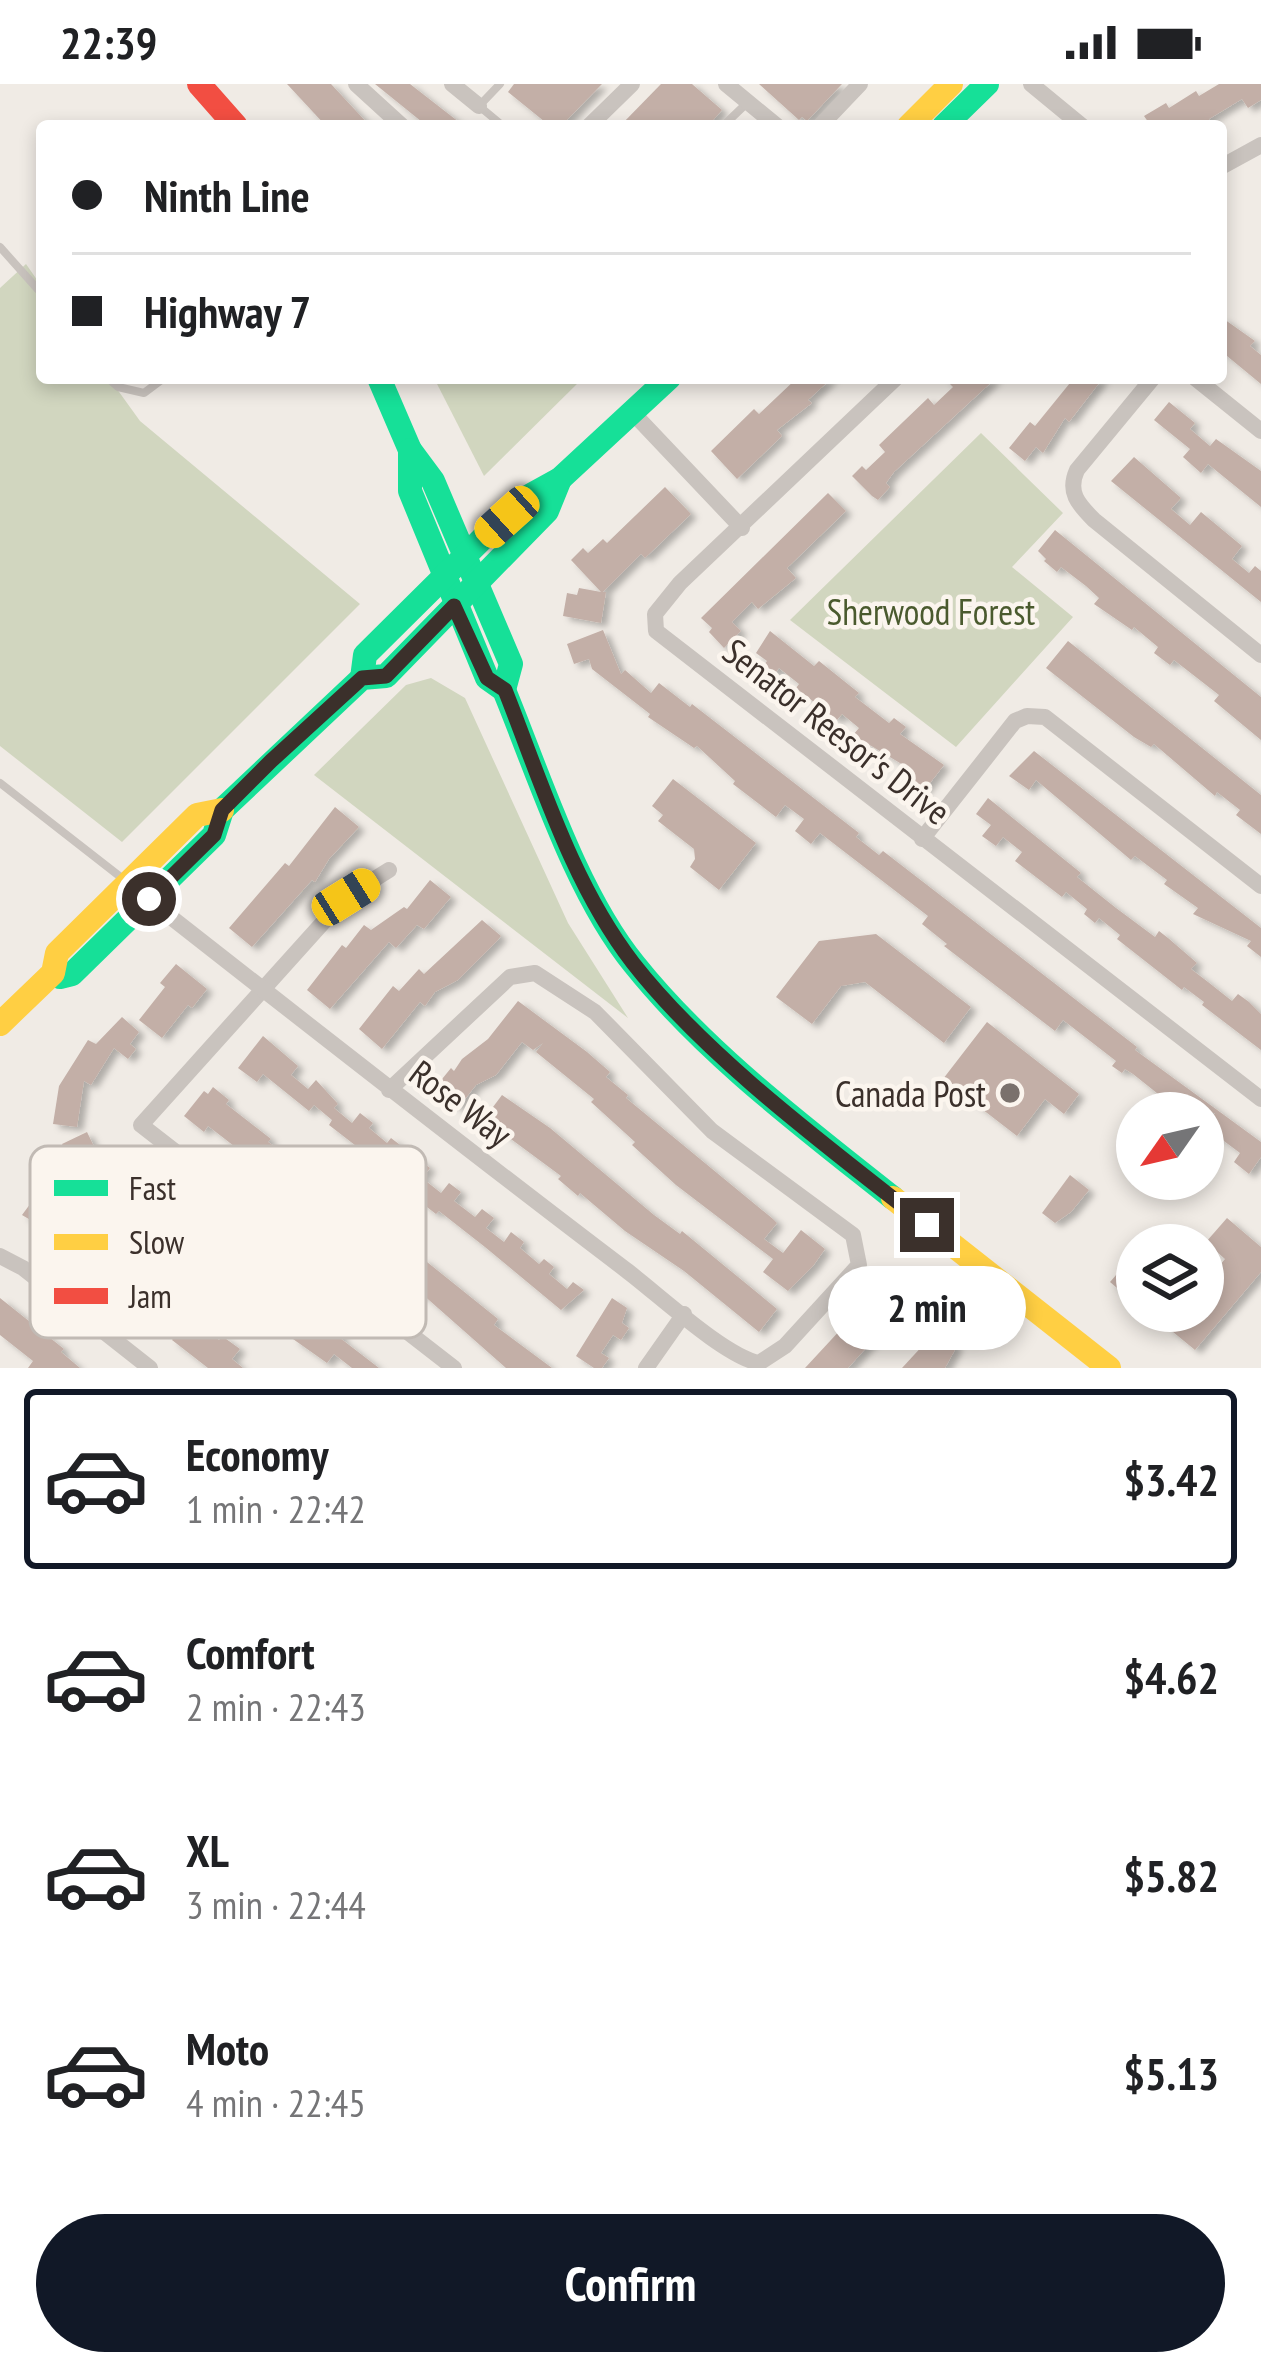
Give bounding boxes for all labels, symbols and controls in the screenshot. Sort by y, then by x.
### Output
text: 22:39 [60,13,157,71]
text: Ninth Line [144,166,310,224]
text: Highway 7 [144,282,311,340]
car [468,480,546,554]
park label: Sherwood Forest [827,588,1035,635]
street label: Senator Reesor's Drive [714,628,960,834]
car [306,863,386,931]
route start [122,872,176,926]
street label: Rose Way [400,1049,522,1157]
place label: Canada Post [835,1070,986,1117]
marker: Canada Post [997,1080,1023,1106]
north arrow [1116,1092,1224,1200]
map controls [1116,1092,1224,1332]
legend [30,1146,426,1338]
text: Fast [129,1166,176,1209]
route end [900,1198,954,1252]
text: Slow [129,1220,185,1263]
button: layers [1116,1224,1224,1332]
callout: 2 min [828,1267,1026,1351]
text: Jam [128,1274,172,1317]
text: 2 min [888,1282,966,1333]
icon: car [42,1425,150,1533]
text: Economy [186,1425,329,1483]
text: $3.42 [1123,1450,1219,1508]
text: 1 min · 22:42 [186,1483,366,1534]
icon: car [42,1623,150,1731]
text: Comfort [186,1623,315,1681]
text: $4.62 [1123,1648,1219,1706]
text: 2 min · 22:43 [186,1681,366,1732]
icon: car [42,1821,150,1929]
text: XL [186,1821,229,1879]
text: $5.82 [1123,1846,1219,1904]
text: 3 min · 22:44 [186,1879,366,1930]
icon: car [42,2019,150,2127]
text: Moto [186,2019,269,2077]
text: $5.13 [1123,2044,1219,2102]
text: 4 min · 22:45 [186,2077,366,2128]
button: Confirm [36,2214,1225,2352]

